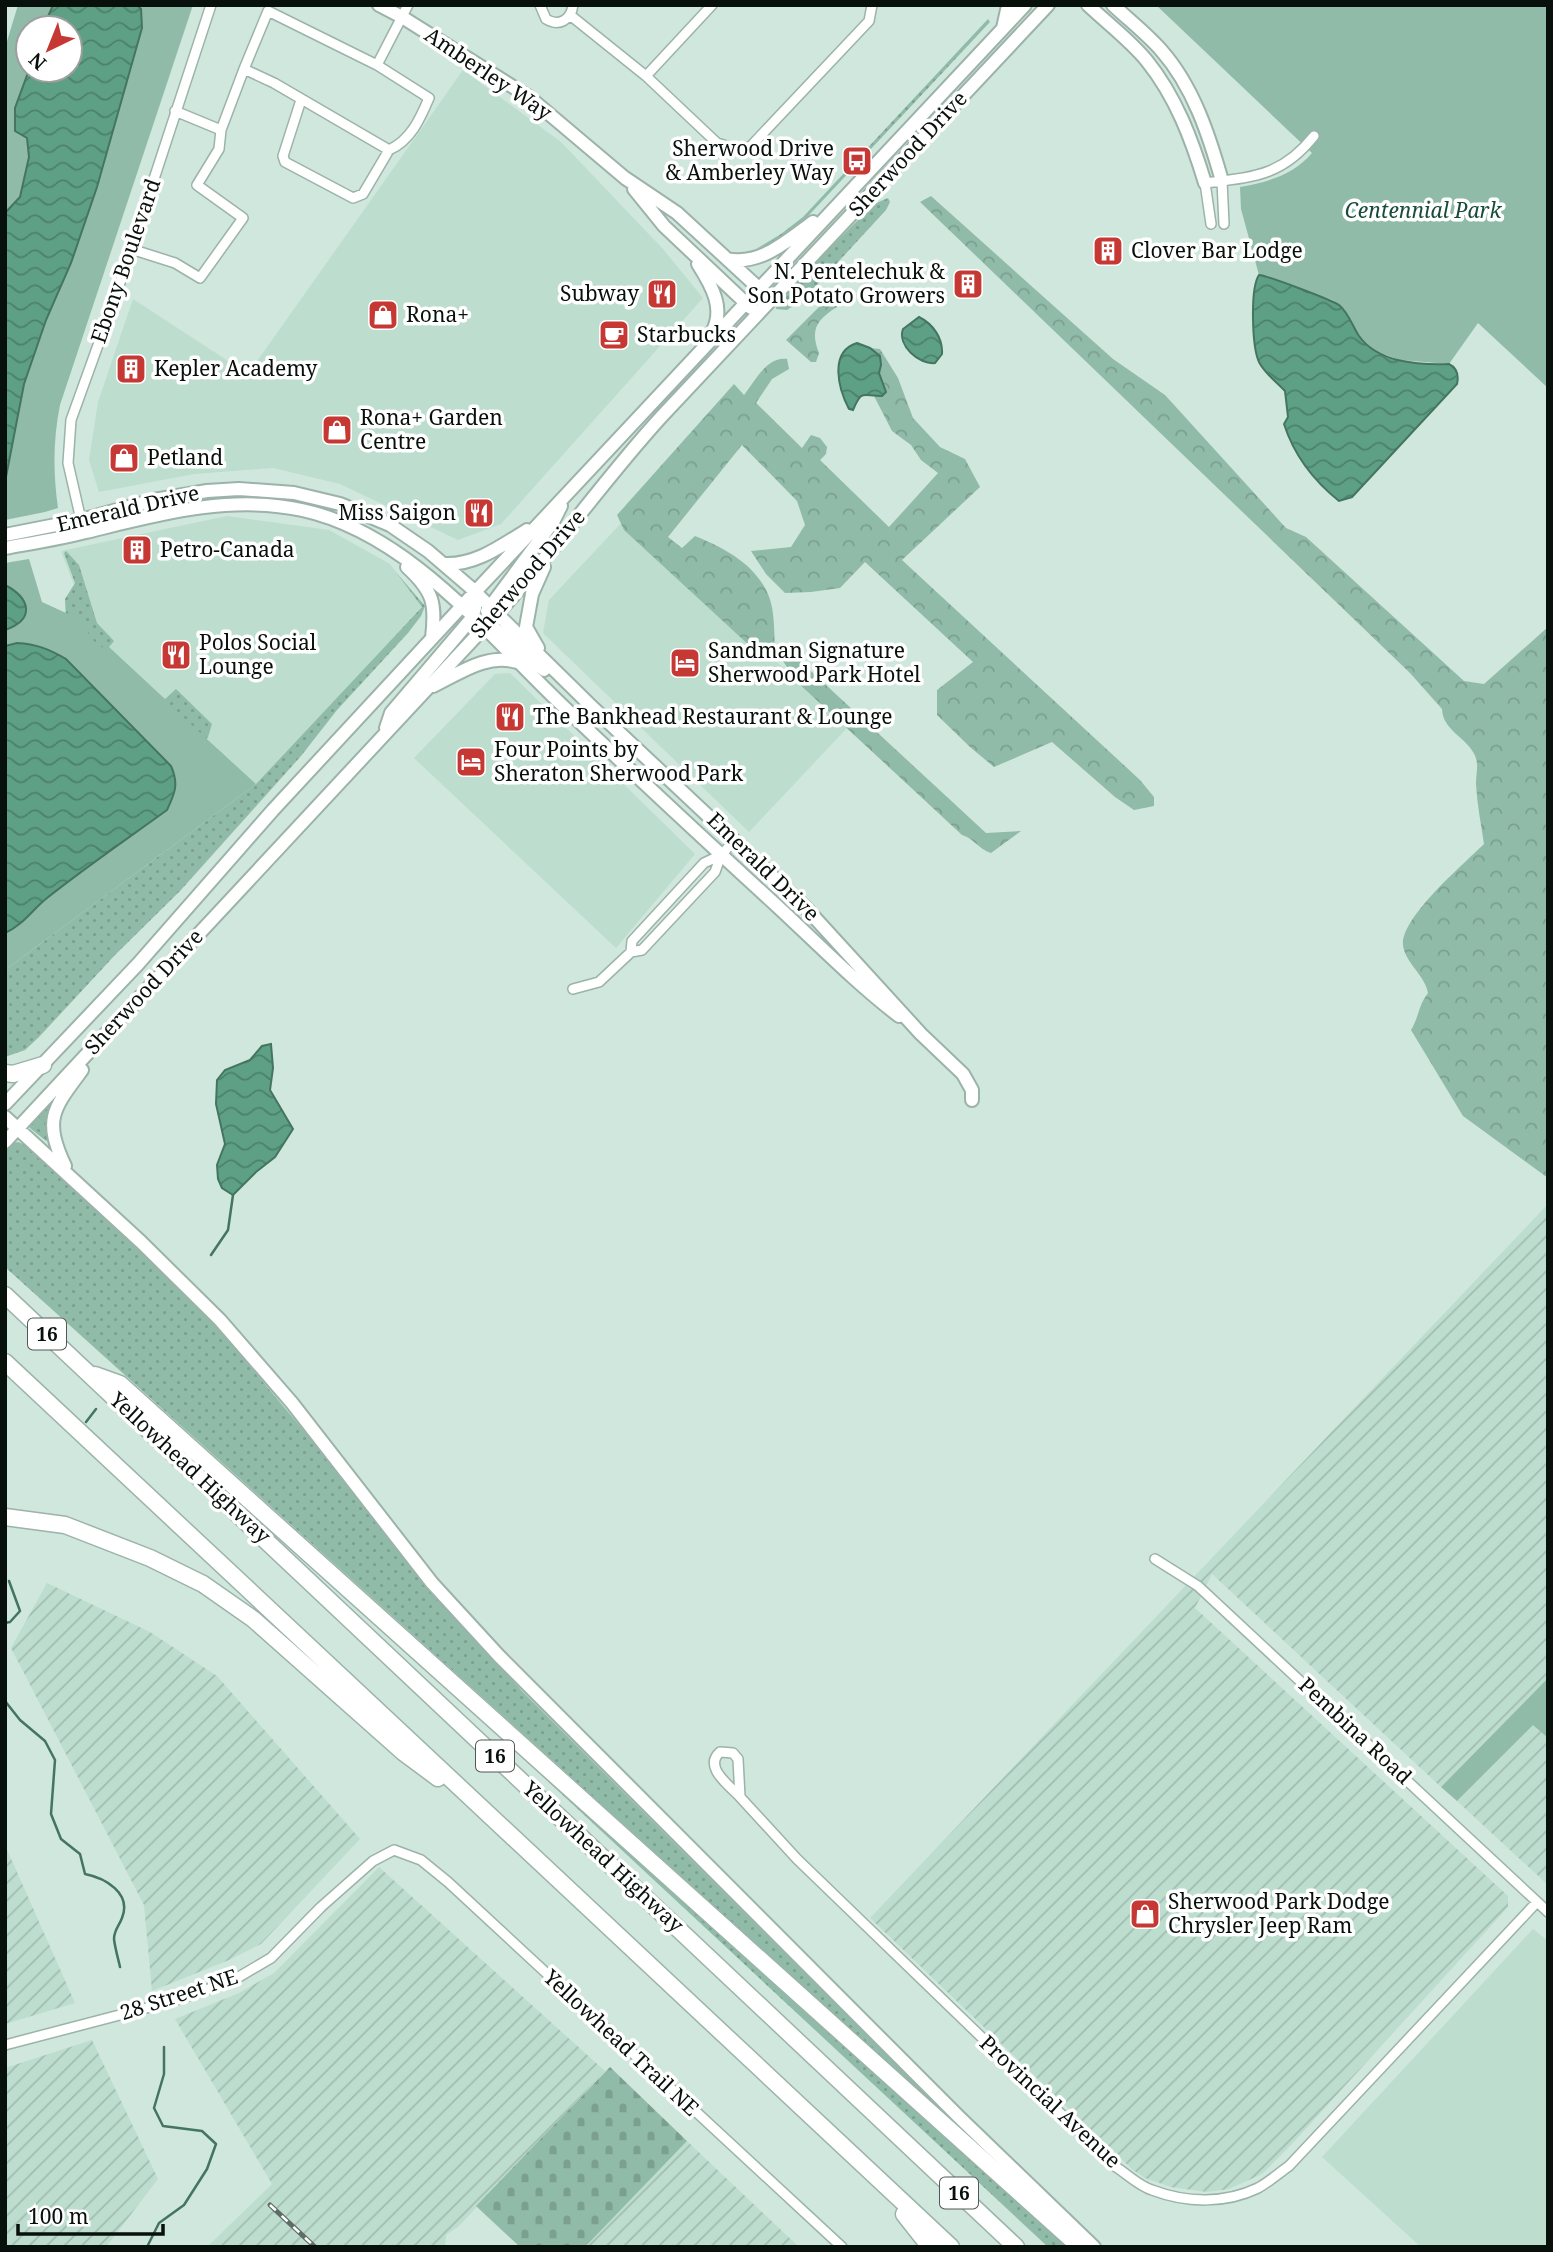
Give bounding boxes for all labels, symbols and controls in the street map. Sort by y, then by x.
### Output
north arrow [14,14,84,84]
street label: Amberley Way [420,20,558,126]
text: N [23,47,52,76]
street label: Sherwood Drive [842,85,973,222]
place label: Sherwood Drive & Amberley Way [665,134,834,186]
bus stop icon: Sherwood Drive & Amberley Way [840,144,874,178]
street label: Ebony Boulevard [84,175,166,347]
park label: Centennial Park [1345,196,1502,224]
building icon: Clover Bar Lodge [1091,234,1125,268]
place label: Clover Bar Lodge [1131,236,1303,264]
place label: N. Pentelechuk & Son Potato Growers [748,257,945,309]
building icon: N. Pentelechuk & Son Potato Growers [951,267,985,301]
restaurant icon: Subway [645,277,679,311]
place label: Subway [560,279,639,307]
shop icon: Rona+ [366,298,400,332]
place label: Rona+ [406,300,469,328]
cafe icon: Starbucks [597,318,631,352]
place label: Starbucks [637,320,736,348]
building icon: Kepler Academy [114,352,148,386]
place label: Kepler Academy [154,354,318,382]
place label: Rona+ Garden Centre [360,403,503,455]
shop icon: Rona+ Garden Centre [320,413,354,447]
shop icon: Petland [107,441,141,475]
place label: Petland [147,443,223,471]
street label: Emerald Drive [54,478,202,538]
restaurant icon: Miss Saigon [462,496,496,530]
place label: Miss Saigon [338,498,456,526]
street label: Sherwood Drive [464,503,591,644]
building icon: Petro-Canada [120,533,154,567]
place label: Petro-Canada [160,535,295,563]
place label: Polos Social Lounge [199,628,317,680]
place label: Sandman Signature Sherwood Park Hotel [708,636,921,688]
restaurant icon: Polos Social Lounge [159,638,193,672]
hotel icon: Sandman Signature Sherwood Park Hotel [668,646,702,680]
restaurant icon: The Bankhead Restaurant & Lounge [493,700,527,734]
place label: The Bankhead Restaurant & Lounge [533,702,892,730]
place label: Four Points by Sheraton Sherwood Park [494,735,744,787]
hotel icon: Four Points by Sheraton Sherwood Park [454,745,488,779]
street label: Emerald Drive [702,806,826,927]
street label: Sherwood Drive [78,923,209,1060]
road number: 16 [28,1318,66,1350]
street label: Yellowhead Highway [104,1385,277,1549]
street label: Pembina Road [1293,1671,1418,1790]
road number: 16 [476,1740,514,1772]
street label: Yellowhead Highway [517,1774,690,1938]
place label: Sherwood Park Dodge Chrysler Jeep Ram [1168,1887,1390,1939]
shop icon: Sherwood Park Dodge Chrysler Jeep Ram [1128,1897,1162,1931]
street label: 28 Street NE [116,1962,241,2026]
street label: Yellowhead Trail NE [537,1962,705,2122]
street label: Provincial Avenue [974,2029,1127,2174]
road number: 16 [940,2178,978,2208]
scale bar [18,2192,163,2236]
text: 100 m [28,2202,89,2230]

